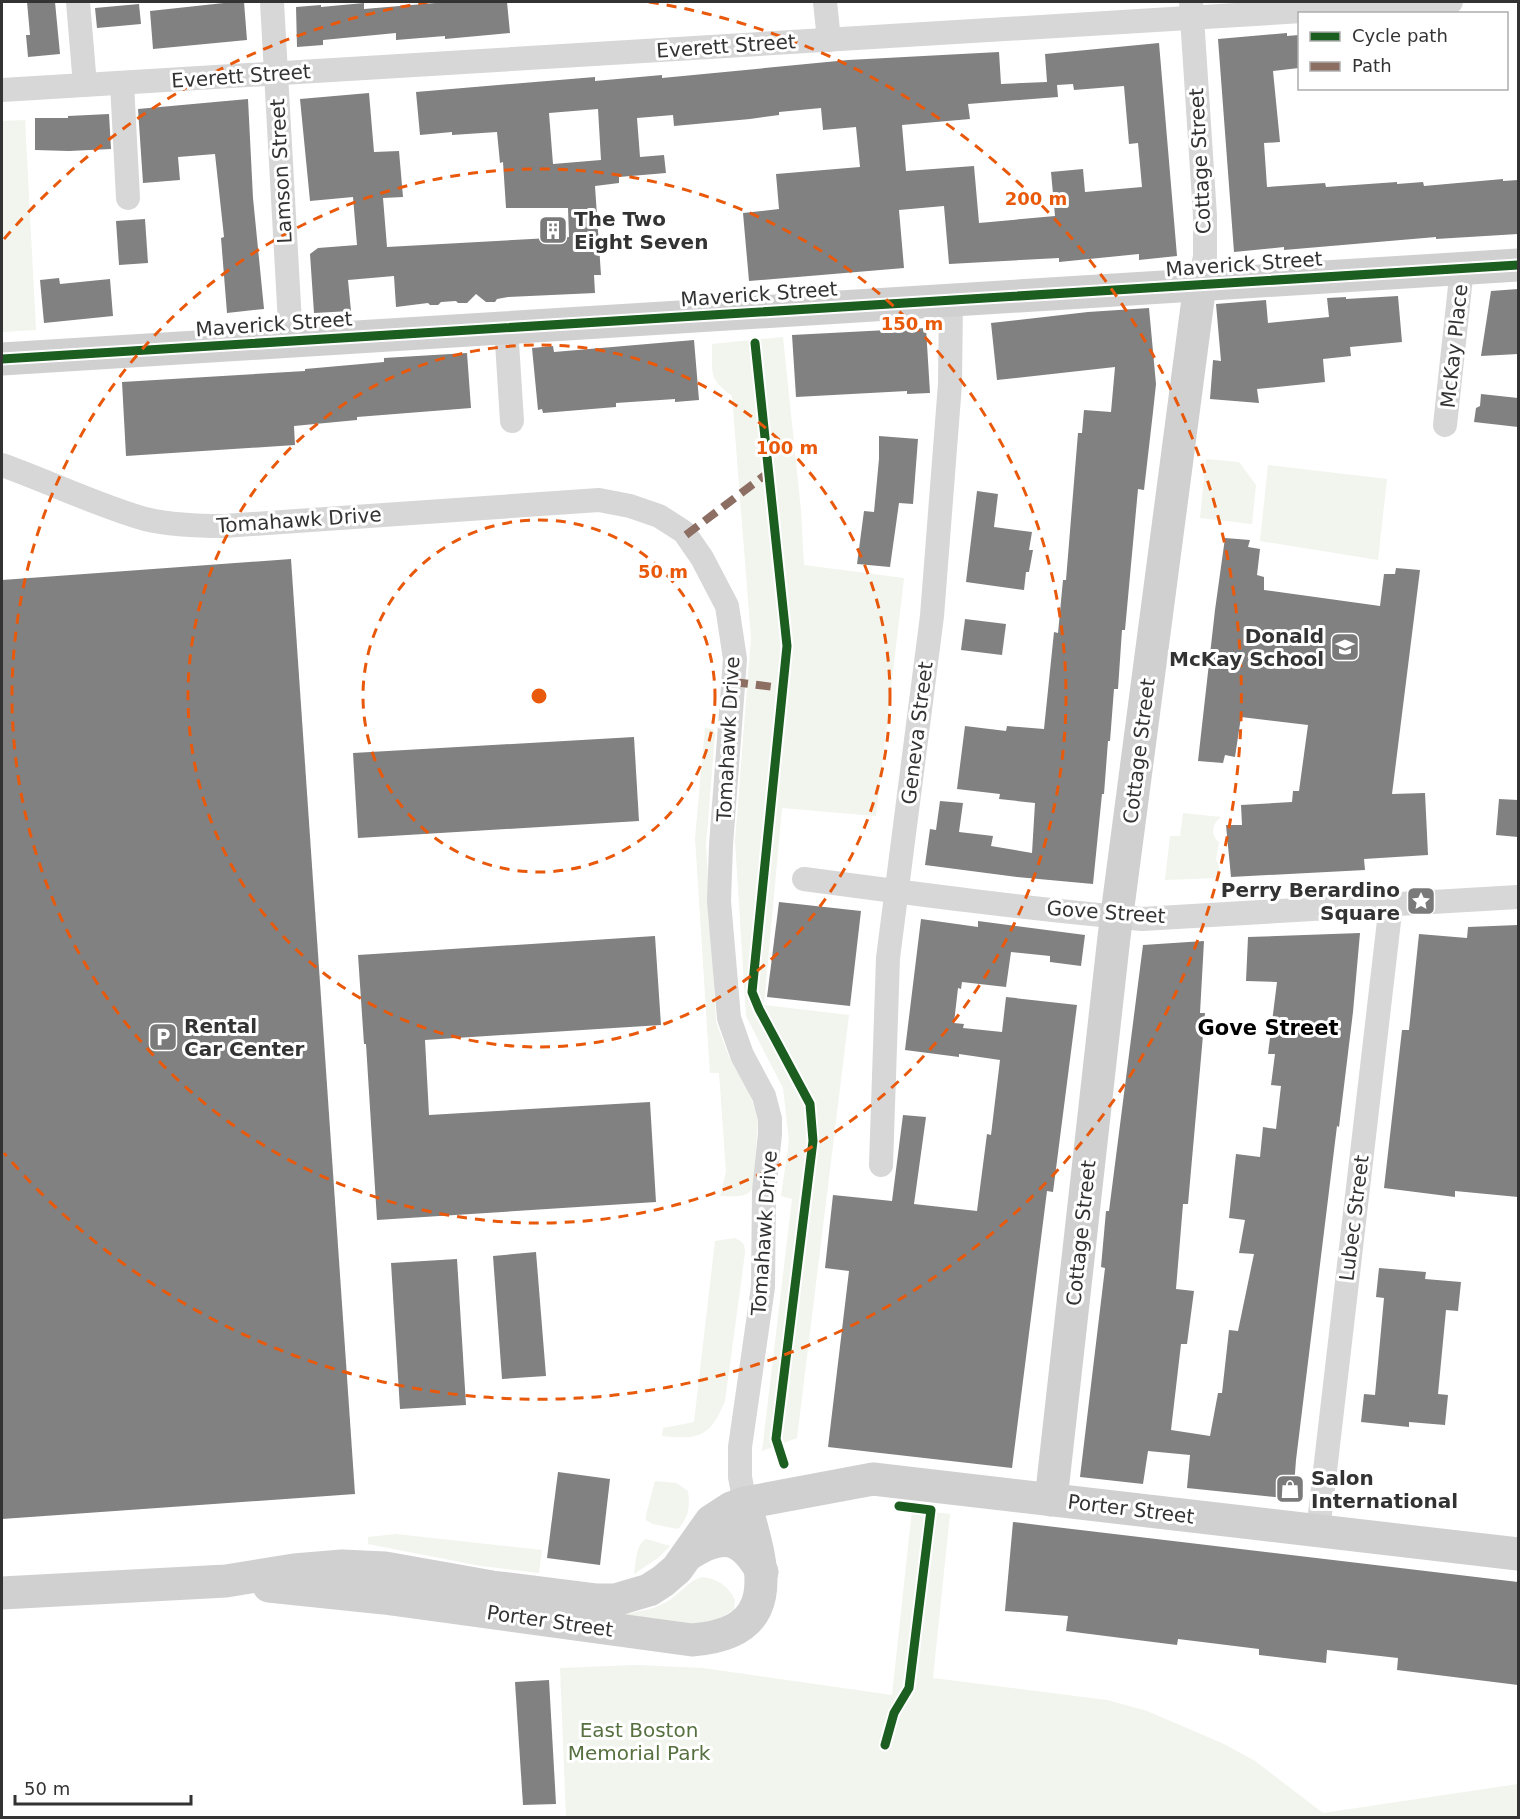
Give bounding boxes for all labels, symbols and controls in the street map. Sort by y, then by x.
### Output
legend [1298,12,1508,90]
text: Cycle path [1352,25,1448,46]
street label: Everett Street [655,29,797,63]
text: Path [1352,55,1392,76]
street label: Everett Street [170,59,312,93]
street label: Cottage Street [1184,87,1216,235]
street label: Lamson Street [265,98,297,244]
text: 200 m [1005,188,1067,209]
place label: The Two Eight Seven [574,207,708,254]
building icon: The Two Eight Seven [537,214,569,246]
street label: Maverick Street [1165,247,1323,281]
street label: Maverick Street [680,277,838,311]
street label: McKay Place [1436,283,1472,409]
street label: Maverick Street [195,307,353,341]
text: 150 m [881,313,943,334]
text: 100 m [756,437,818,458]
street label: Tomahawk Drive [215,502,382,538]
text: 50 m [638,561,688,582]
place label: Donald McKay School [1169,624,1324,671]
school or university icon: Donald McKay School [1329,631,1361,663]
street label: Tomahawk Drive [712,656,744,823]
street label: Geneva Street [896,660,938,806]
street label: Cottage Street [1118,677,1160,825]
centre of rings [529,686,549,706]
place label: Perry Berardino Square [1221,878,1400,925]
place icon: Perry Berardino Square [1405,885,1437,917]
street label: Gove Street [1046,896,1166,928]
place label: Rental Car Center [184,1014,305,1061]
district label: Gove Street [1198,1016,1338,1040]
parking icon: Rental Car Center [147,1021,179,1053]
street label: Tomahawk Drive [746,1150,782,1317]
street label: Lubec Street [1334,1154,1374,1282]
street label: Cottage Street [1061,1159,1101,1307]
place label: Salon International [1311,1466,1458,1513]
shop icon: Salon International [1274,1473,1306,1505]
street label: Porter Street [1066,1489,1196,1529]
street label: Porter Street [485,1600,615,1642]
park label: East Boston Memorial Park [568,1718,711,1765]
scale bar [15,1768,190,1806]
text: 50 m [24,1778,70,1799]

